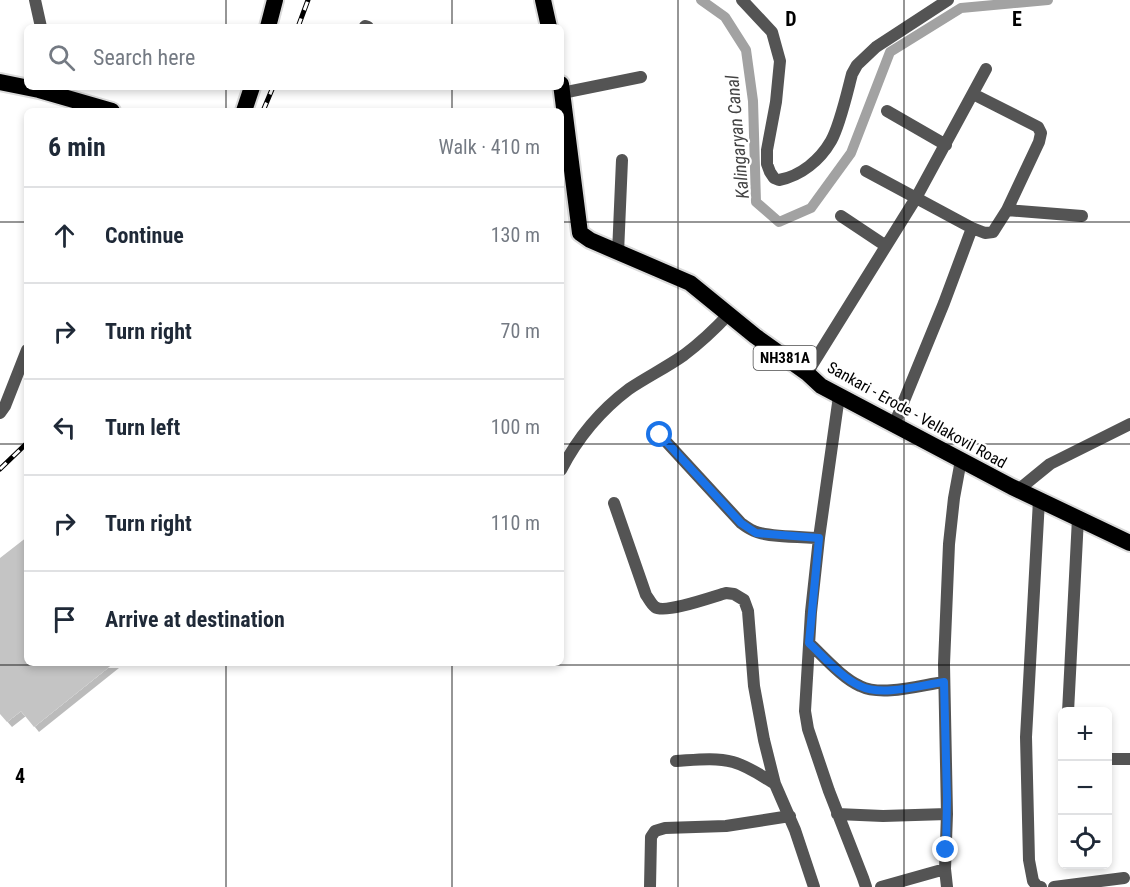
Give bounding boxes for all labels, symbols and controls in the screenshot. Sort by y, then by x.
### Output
text: D [785,7,797,31]
text: E [1012,7,1022,31]
search box [24,24,564,90]
icon: search [45,41,78,74]
text: Search here [93,45,195,70]
water label: Kalingaryan Canal [721,73,753,200]
text: 6 min [48,132,106,162]
text: Walk · 410 m [439,135,540,159]
icon: ahead [48,219,81,252]
text: Continue [105,223,184,248]
text: 130 m [491,223,540,247]
icon: right [48,315,81,348]
text: Turn right [105,319,192,344]
text: 70 m [501,319,540,343]
road number: NH381A [754,346,816,370]
street label: Sankari - Erode - Vellakovil Road [824,358,1010,472]
icon: left [48,411,81,444]
text: Turn left [105,415,180,440]
text: 100 m [491,415,540,439]
route start [646,421,672,447]
icon: right [48,507,81,540]
text: Turn right [105,511,192,536]
text: 110 m [491,511,540,535]
icon: arrive [48,603,81,636]
text: Arrive at destination [105,607,285,632]
map controls [1058,707,1112,869]
button: + [1058,707,1112,761]
button: − [1058,761,1112,815]
text: 4 [15,764,25,788]
button: locate [1058,815,1112,869]
route end [932,836,958,862]

